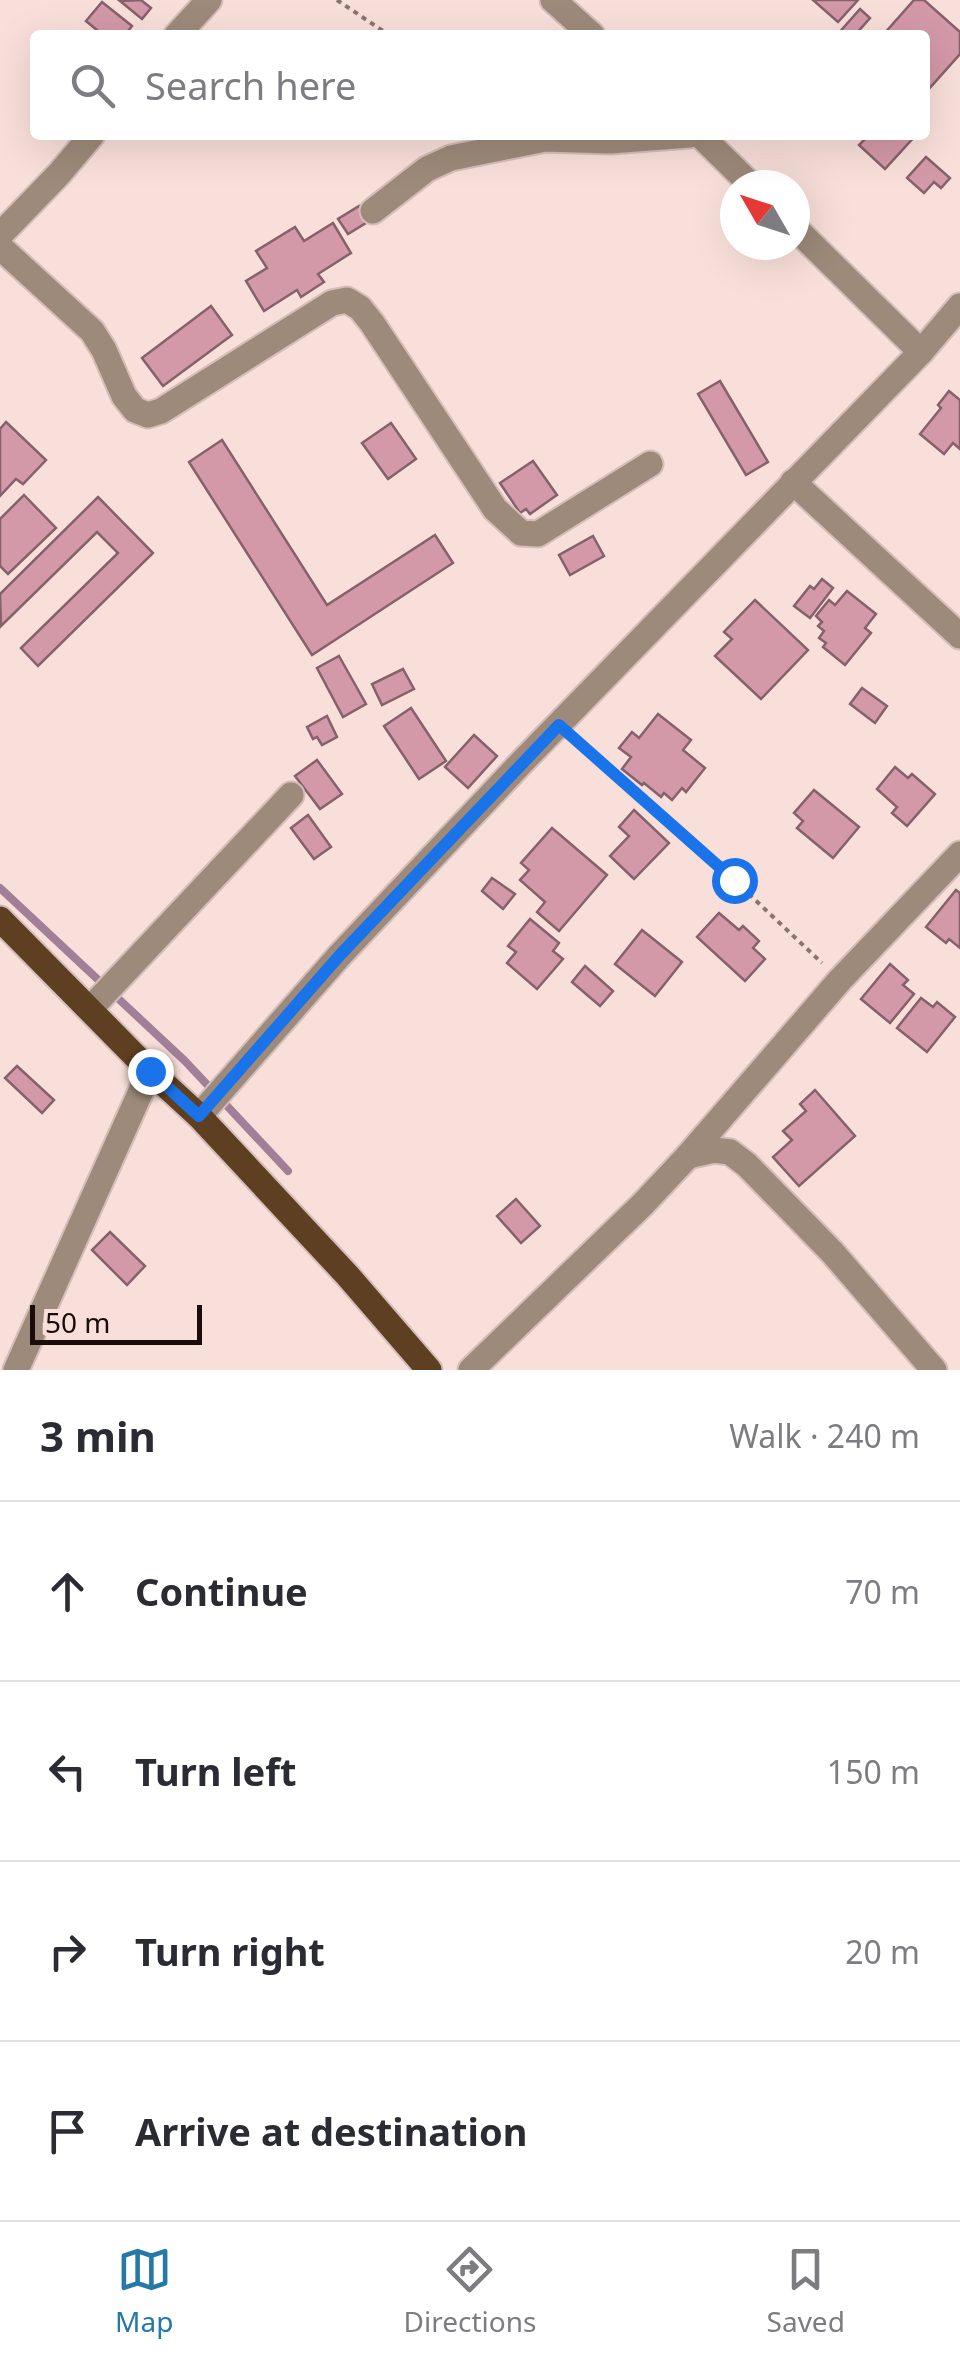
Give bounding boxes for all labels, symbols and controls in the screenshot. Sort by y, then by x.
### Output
search box [30,30,930,140]
icon: search [65,58,120,113]
text: Search here [145,59,356,111]
north arrow [720,170,810,260]
route start [712,858,758,904]
route end [128,1049,174,1095]
scale bar [30,1300,202,1344]
text: 50 m [45,1303,111,1341]
text: 3 min [40,1407,156,1464]
text: Walk · 240 m [729,1414,920,1457]
icon: ahead [40,1564,95,1619]
text: Continue [135,1565,308,1617]
text: 70 m [845,1570,920,1613]
icon: left [40,1744,95,1799]
text: Turn left [135,1745,297,1797]
text: 150 m [827,1750,920,1793]
icon: right [40,1924,95,1979]
text: Turn right [135,1925,325,1977]
text: 20 m [845,1930,920,1973]
icon: arrive [40,2104,95,2159]
text: Arrive at destination [135,2105,527,2157]
tab: Map [115,2242,173,2340]
tab: Directions [404,2242,536,2340]
tab: Saved [767,2242,845,2340]

